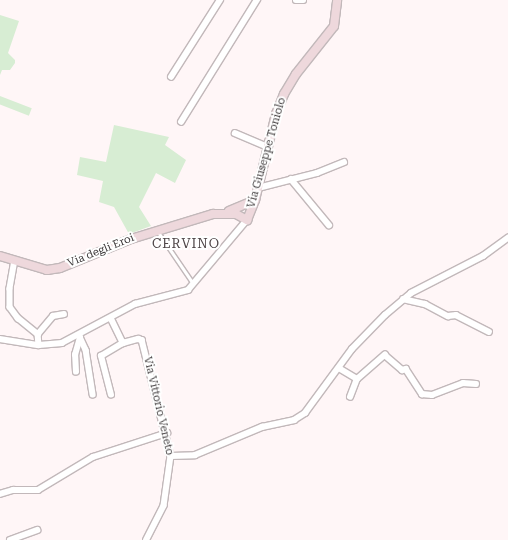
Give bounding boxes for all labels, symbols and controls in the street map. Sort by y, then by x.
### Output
street label: Via Giuseppe Toniolo [245,96,289,210]
street label: Via degli Eroi [66,232,136,270]
district label: CERVINO [152,236,220,252]
street label: Via Vittorio Veneto [140,355,176,457]

